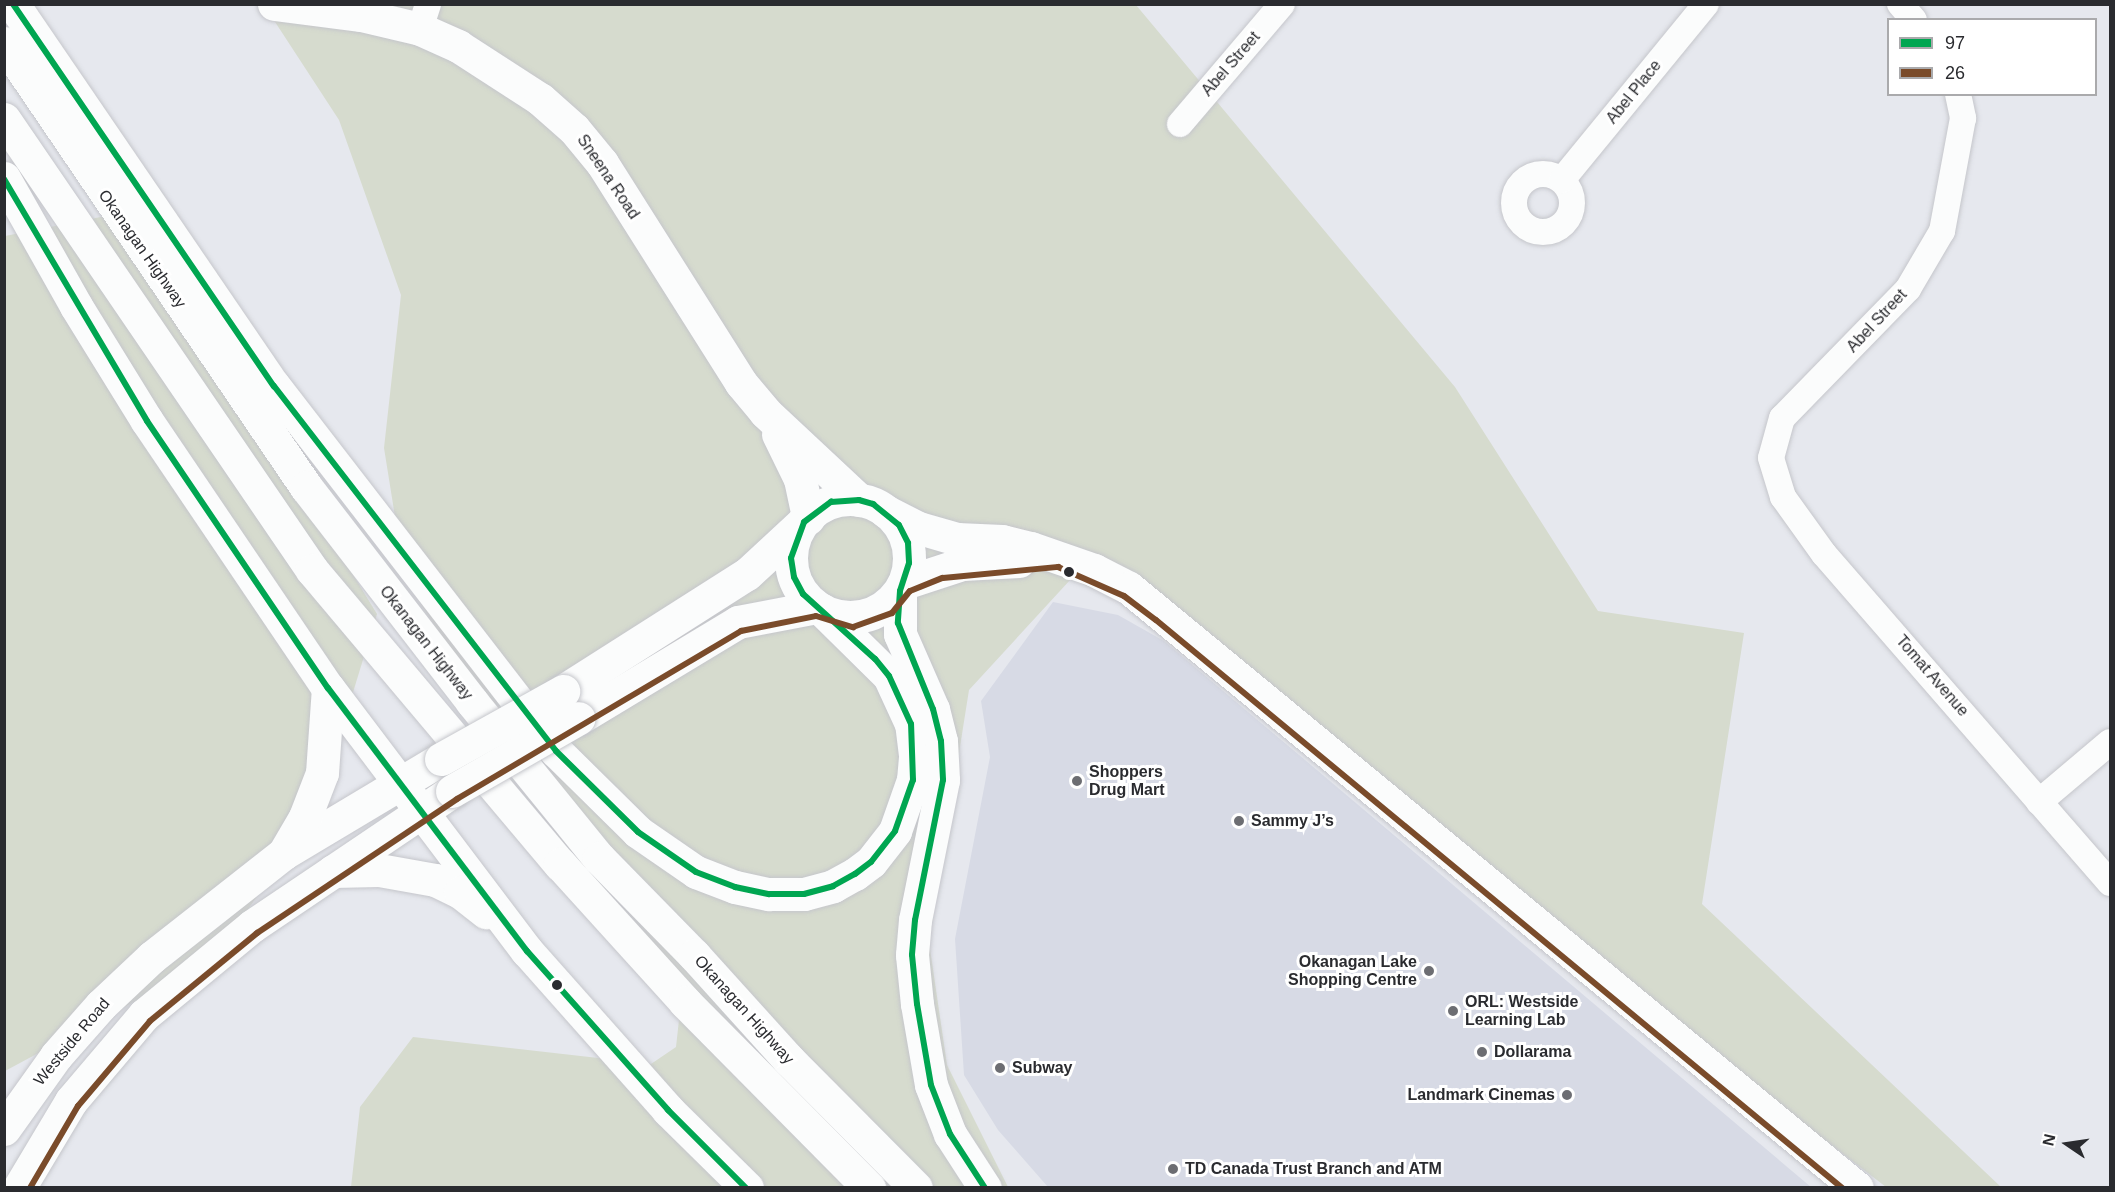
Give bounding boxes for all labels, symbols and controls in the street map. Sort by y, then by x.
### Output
legend [1887,18,2097,96]
street label: Abel Street [1198,28,1264,100]
text: 97 [1945,33,1965,53]
street label: Abel Place [1602,56,1666,128]
text: 26 [1945,63,1965,83]
street label: Sneena Road [573,131,643,223]
street label: Okanagan Highway [94,186,190,312]
street label: Abel Street [1843,286,1911,356]
unlabelled marker [1063,566,1075,578]
street label: Okanagan Highway [375,582,477,704]
street label: Tomat Avenue [1891,631,1973,721]
place label: Shoppers Drug Mart [1089,762,1165,800]
marker: Shoppers Drug Mart [1070,774,1084,788]
place label: Sammy J’s [1251,811,1334,831]
marker: Sammy J’s [1232,814,1246,828]
street label: Okanagan Highway [690,952,798,1068]
place label: Okanagan Lake Shopping Centre [1288,952,1417,990]
marker: Okanagan Lake Shopping Centre [1422,964,1436,978]
unlabelled marker [551,979,563,991]
place label: ORL: Westside Learning Lab [1465,992,1578,1030]
street label: Westside Road [30,994,114,1090]
marker: ORL: Westside Learning Lab [1446,1004,1460,1018]
place label: Dollarama [1494,1042,1571,1062]
marker: Dollarama [1475,1045,1489,1059]
place label: Subway [1012,1058,1072,1078]
marker: Subway [993,1061,1007,1075]
place label: Landmark Cinemas [1407,1085,1555,1105]
marker: Landmark Cinemas [1560,1088,1574,1102]
north arrow [2037,1114,2097,1174]
text: N [2039,1132,2059,1147]
place label: TD Canada Trust Branch and ATM [1185,1159,1443,1179]
marker: TD Canada Trust Branch and ATM [1166,1162,1180,1176]

